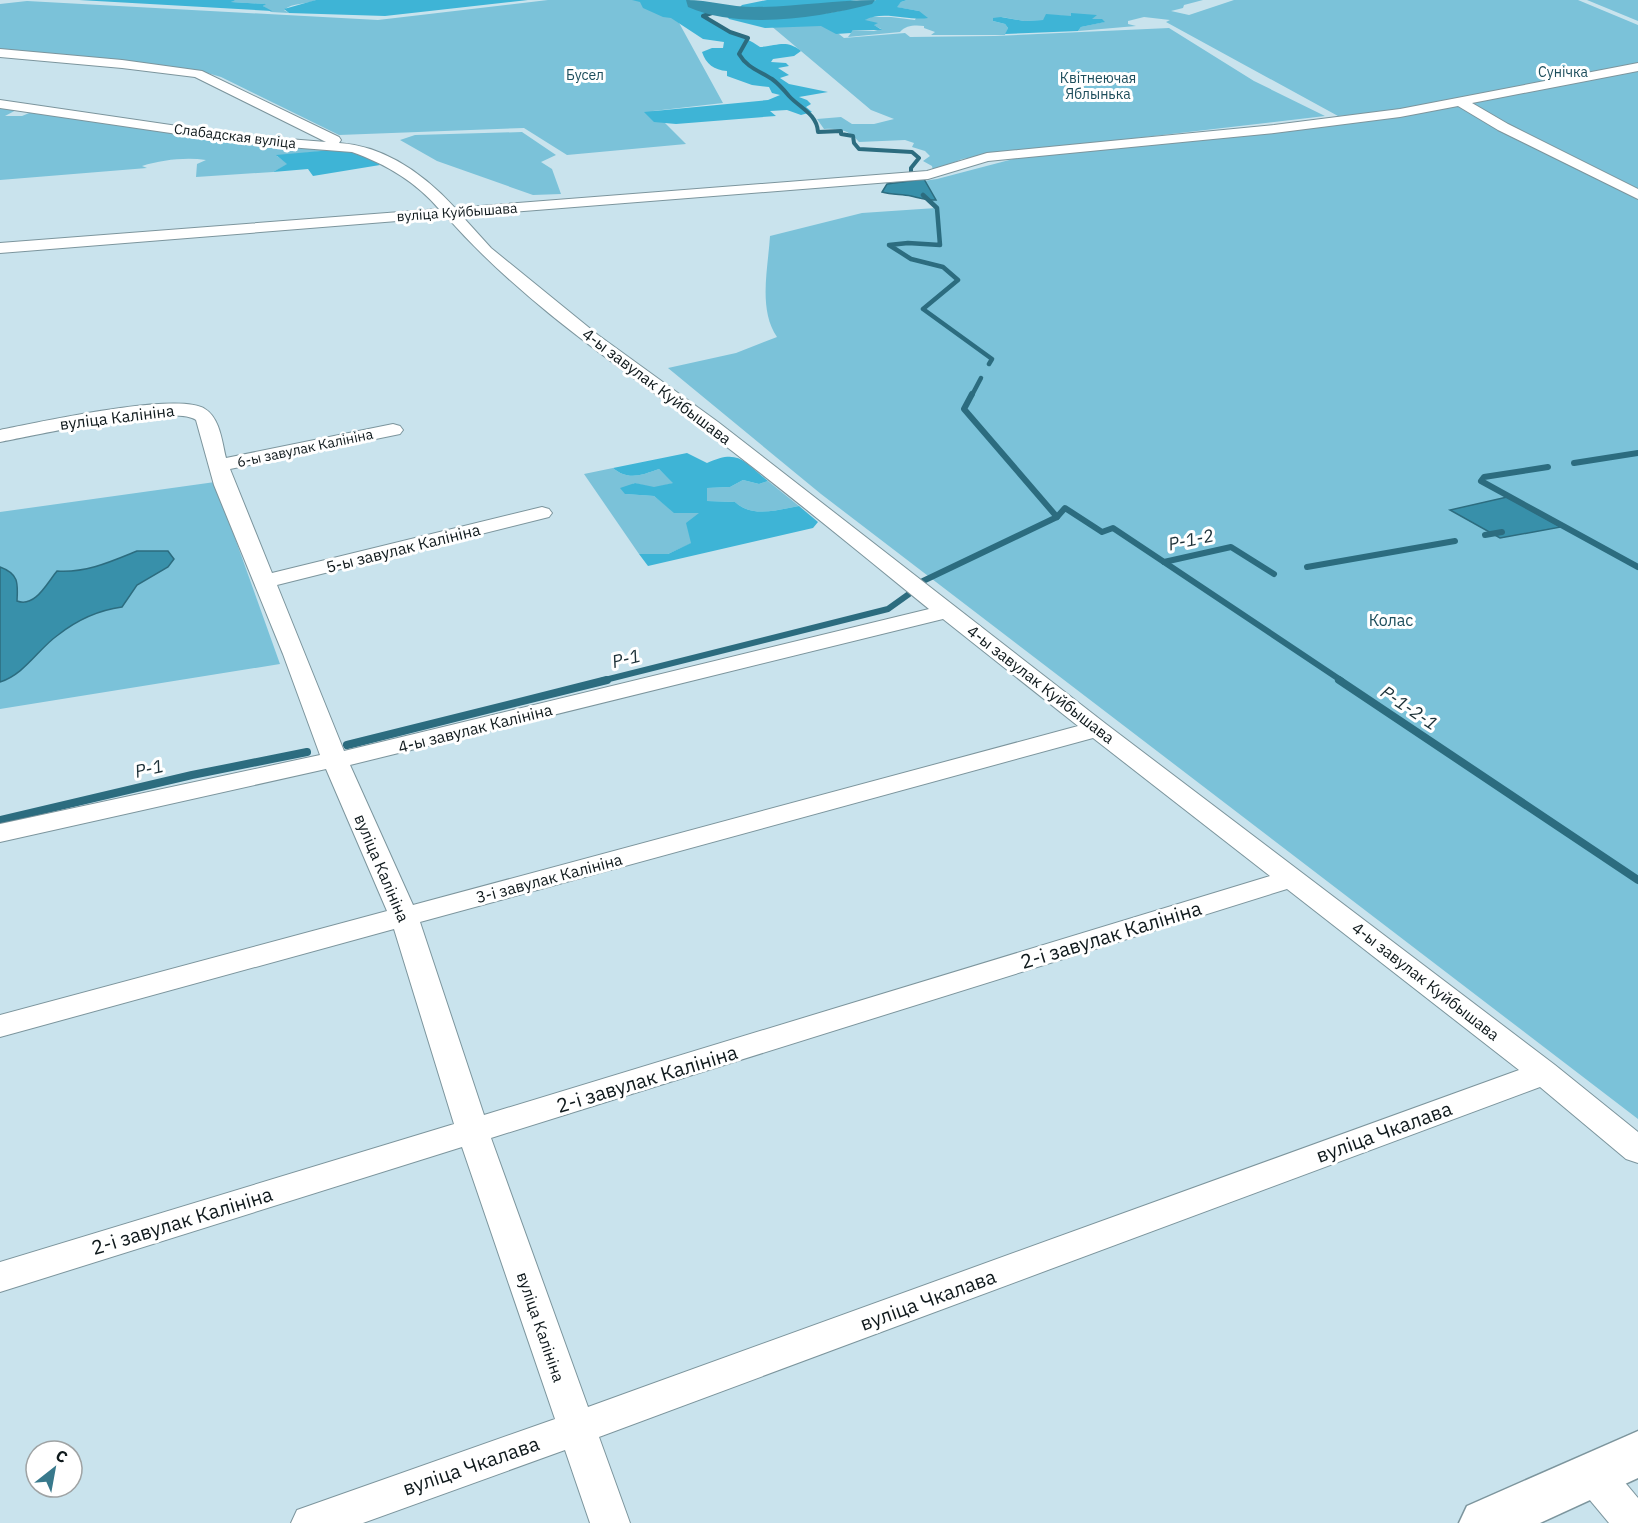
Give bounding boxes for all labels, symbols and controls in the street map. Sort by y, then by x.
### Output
park label: Сунічка [1538,63,1589,81]
park label: Бусел [566,66,604,84]
park label: Квітнеючая Яблынька [1060,69,1136,103]
street label: Слабадская вуліца [173,120,298,152]
street label: вуліца Куйбышава [396,199,519,225]
street label: 4-ы завулак Куйбышава [579,323,736,449]
street label: вуліца Калініна [59,400,176,434]
street label: 6-ы завулак Калініна [235,425,375,471]
street label: 5-ы завулак Калініна [324,519,483,577]
water label: P-1-2 [1166,523,1216,556]
park label: Колас [1369,610,1413,630]
street label: 4-ы завулак Куйбышава [963,620,1119,748]
water label: P-1 [609,644,642,673]
water label: P-1-2-1 [1376,680,1442,735]
street label: 4-ы завулак Калініна [396,699,555,757]
water label: P-1 [132,754,165,783]
street label: вуліца Калініна [350,811,414,925]
street label: 3-і завулак Калініна [474,849,625,907]
street label: 2-і завулак Калініна [1017,894,1205,975]
street label: 4-ы завулак Куйбышава [1348,917,1504,1045]
street label: 2-і завулак Калініна [553,1038,741,1119]
street label: вуліца Чкалава [1312,1094,1456,1169]
street label: 2-і завулак Калініна [88,1180,276,1261]
street label: вуліца Чкалава [856,1262,1000,1337]
street label: вуліца Калініна [513,1269,569,1385]
street label: вуліца Чкалава [399,1429,543,1502]
north arrow [24,1439,84,1499]
text: С [52,1445,71,1467]

